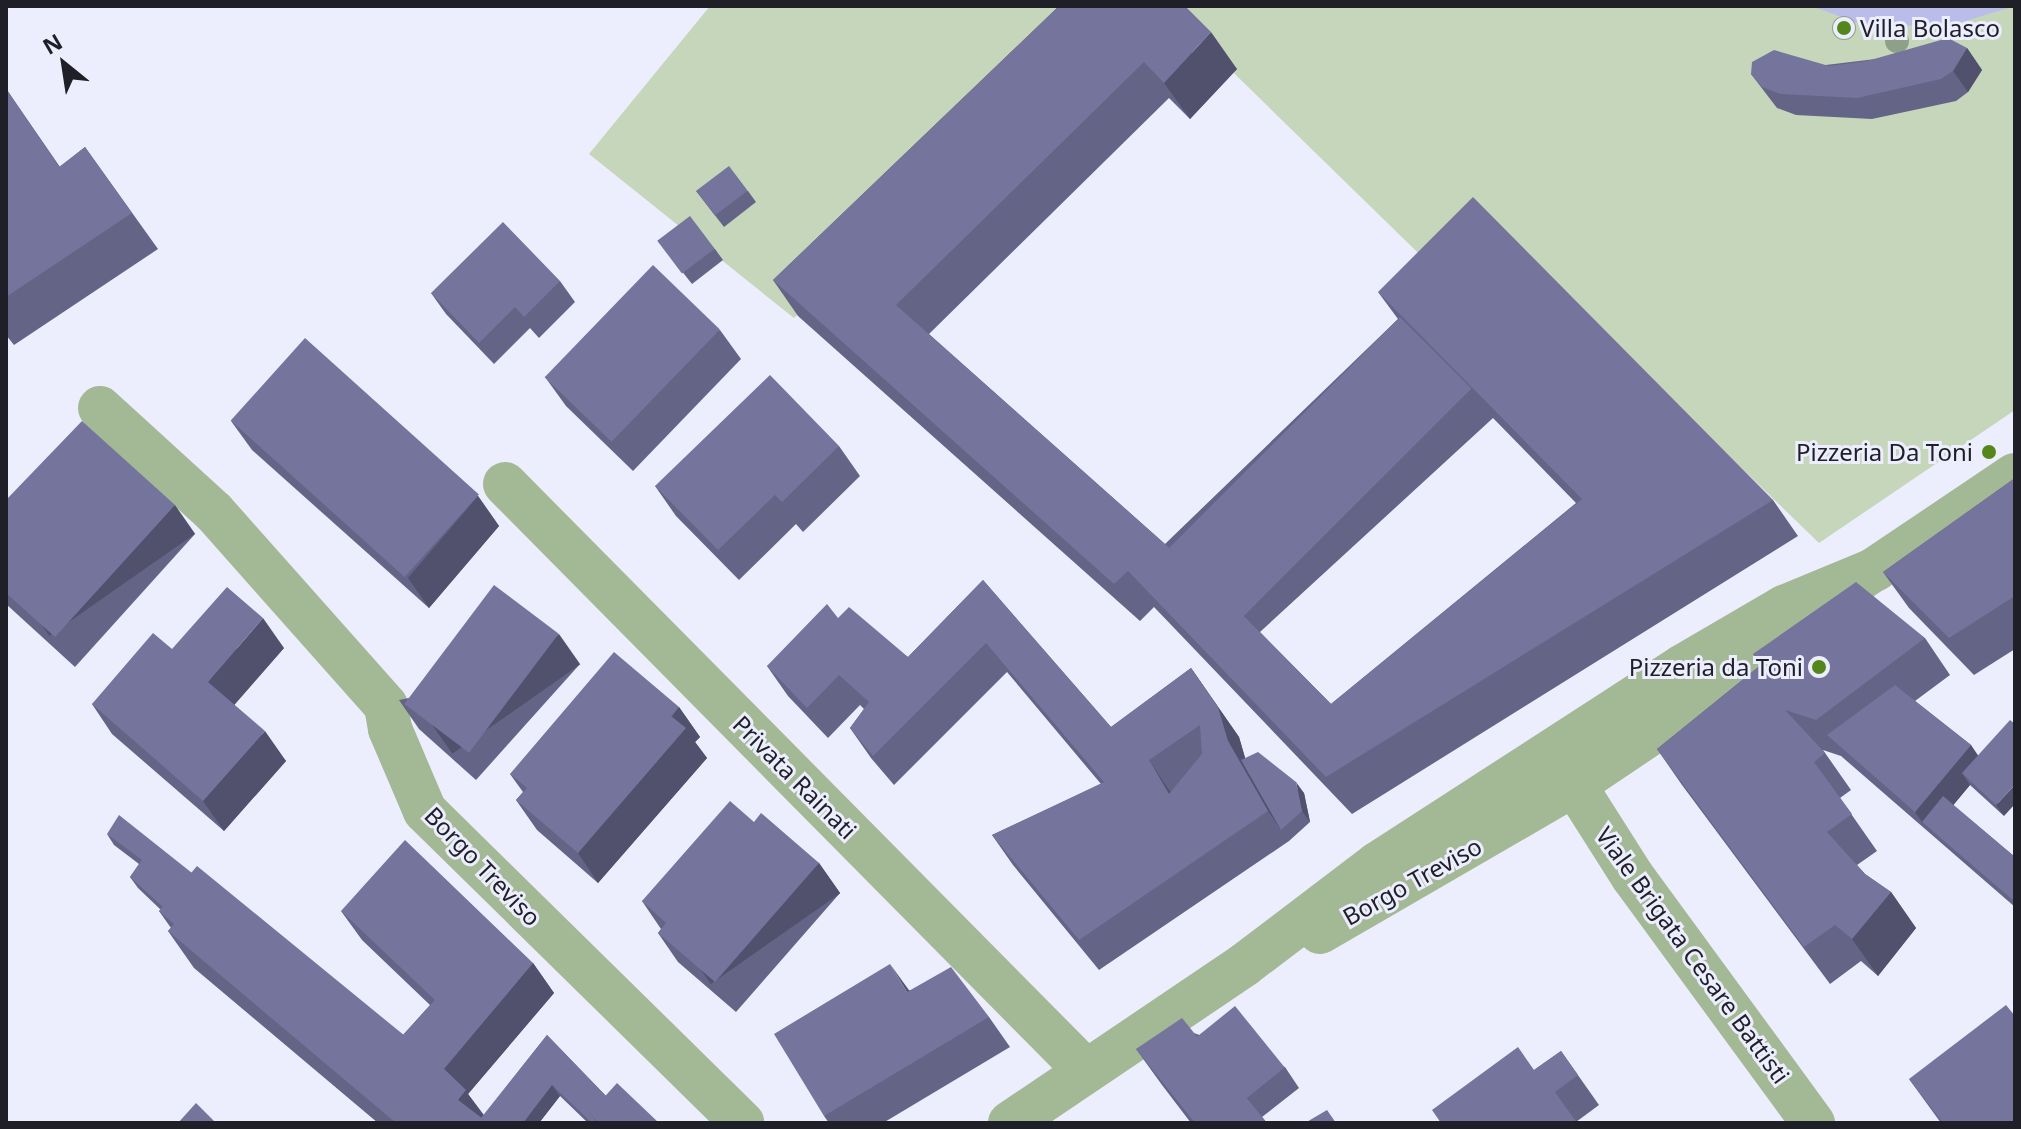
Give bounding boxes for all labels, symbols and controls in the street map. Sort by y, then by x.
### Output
place label: Villa Bolasco [1860,14,2000,42]
marker: Villa Bolasco [1835,19,1853,37]
north arrow [24,24,104,104]
text: N [37,26,67,61]
place label: Pizzeria Da Toni [1796,438,1973,466]
marker: Pizzeria Da Toni [1980,443,1998,461]
place label: Pizzeria da Toni [1629,653,1803,681]
marker: Pizzeria da Toni [1810,658,1828,676]
street label: Privata Rainati [727,709,863,845]
street label: Borgo Treviso [419,800,547,932]
street label: Viale Brigata Cesare Battisti [1590,821,1796,1089]
street label: Borgo Treviso [1338,831,1486,931]

